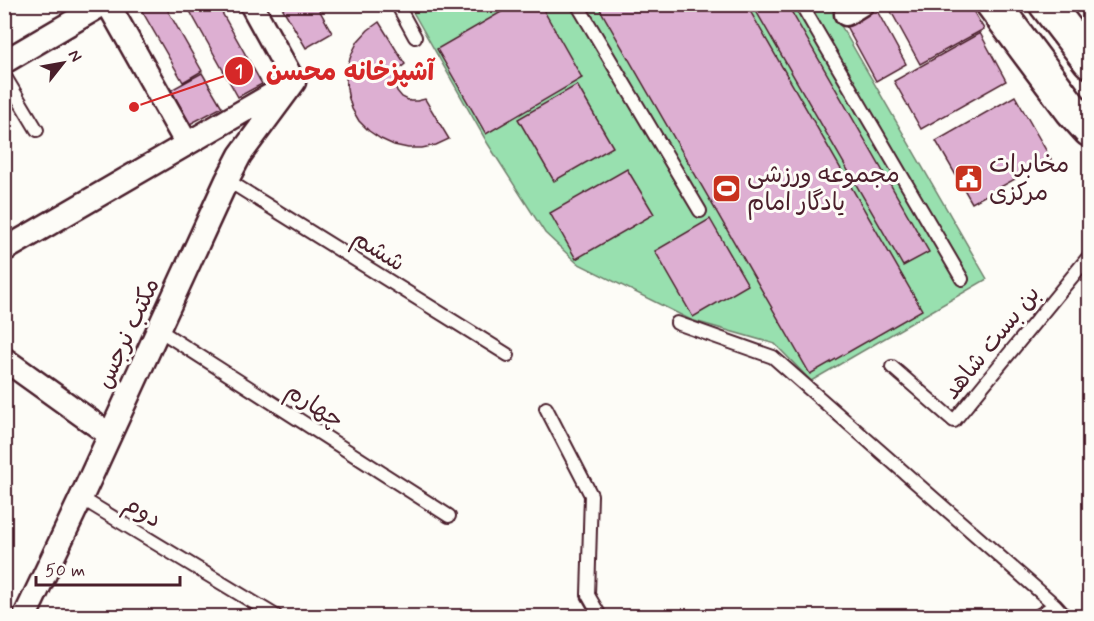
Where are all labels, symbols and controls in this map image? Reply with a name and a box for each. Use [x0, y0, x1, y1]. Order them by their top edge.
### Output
north arrow [33, 33, 93, 93]
text: N [63, 46, 86, 66]
callout: آشپزخانه محسن [224, 49, 446, 93]
text: آشپزخانه محسن [266, 56, 437, 90]
text: 1 [235, 60, 243, 84]
place label: مخابرات مرکزی [989, 150, 1069, 209]
place label: مجموعه ورزشی یادگار امام [747, 160, 900, 220]
public building icon: مخابرات مرکزی [952, 162, 984, 194]
sports icon: مجموعه ورزشی یادگار امام [710, 172, 742, 204]
street label: ششم [345, 223, 410, 280]
street label: مکتب نرجس [89, 273, 167, 394]
street label: بن بست شاهد [937, 280, 1048, 406]
street label: چهارم [279, 376, 349, 437]
street label: دوم [116, 489, 167, 537]
scale bar [36, 549, 180, 587]
text: 50 m [45, 559, 85, 583]

